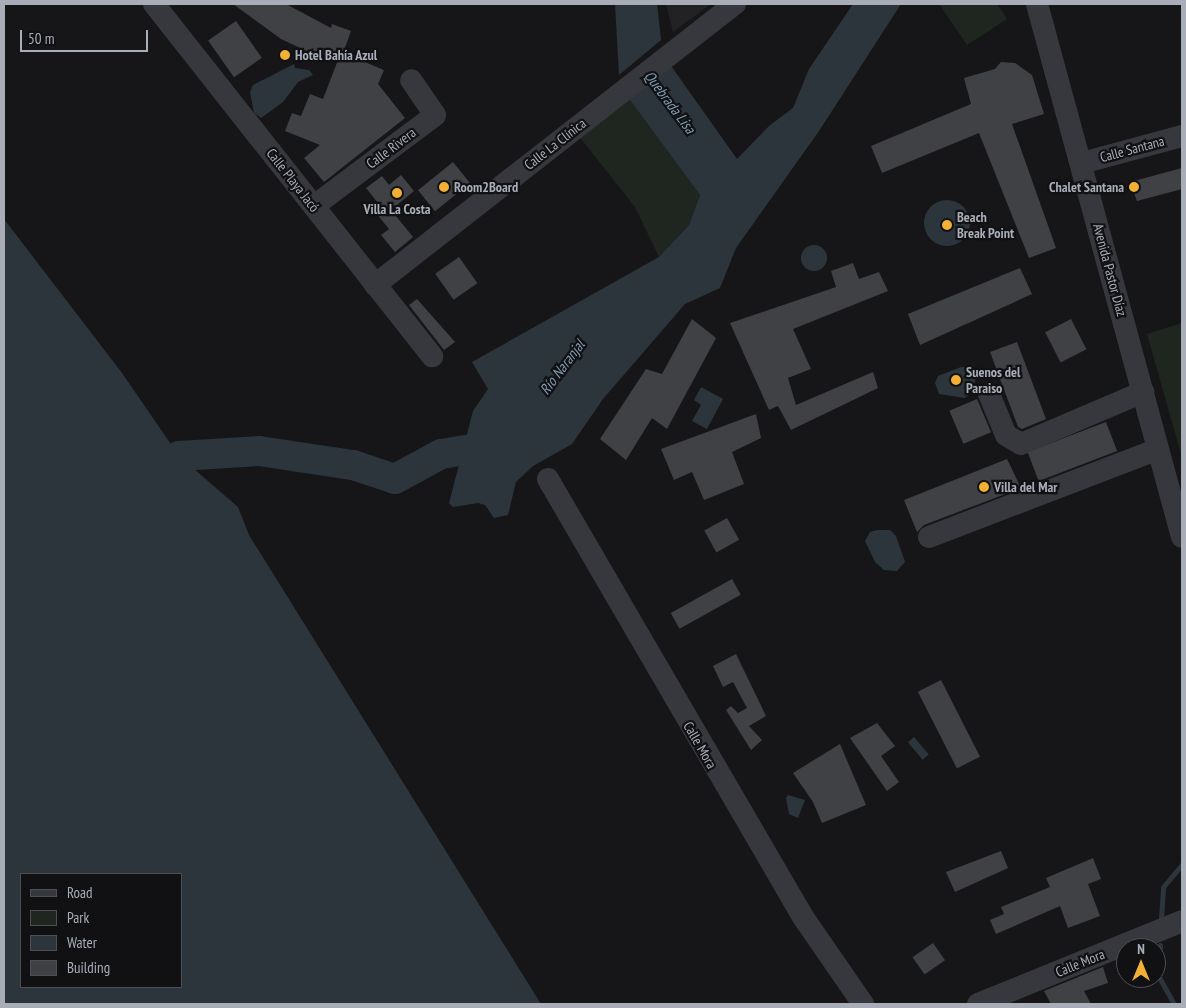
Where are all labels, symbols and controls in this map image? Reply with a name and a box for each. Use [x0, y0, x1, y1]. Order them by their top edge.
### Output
scale bar [22, 20, 150, 52]
text: 50 m [28, 29, 54, 48]
place label: Hotel Bahía Azul [295, 47, 378, 63]
marker: Hotel Bahía Azul [279, 49, 291, 61]
water label: Quebrada Lisa [641, 67, 699, 137]
street label: Calle La Clínica [521, 115, 589, 173]
street label: Calle Rivera [363, 124, 419, 172]
street label: Calle Santana [1098, 132, 1166, 166]
street label: Calle Playa Jacó [263, 145, 323, 215]
place label: Room2Board [454, 179, 518, 195]
place label: Chalet Santana [1049, 179, 1124, 195]
marker: Room2Board [438, 181, 450, 193]
marker: Chalet Santana [1128, 181, 1140, 193]
marker: Villa La Costa [391, 187, 403, 199]
place label: Villa La Costa [363, 201, 431, 217]
place label: Beach Break Point [957, 209, 1014, 242]
marker: Beach Break Point [941, 219, 953, 231]
street label: Avenida Pastor Díaz [1090, 222, 1130, 318]
water label: Río Naranjal [536, 336, 588, 398]
place label: Suenos del Paraiso [966, 364, 1020, 397]
marker: Suenos del Paraiso [950, 374, 962, 386]
place label: Villa del Mar [994, 479, 1057, 495]
marker: Villa del Mar [978, 481, 990, 493]
street label: Calle Mora [680, 718, 720, 772]
legend [20, 873, 182, 988]
text: Road [67, 883, 93, 902]
text: Park [67, 908, 89, 927]
text: Water [67, 933, 97, 952]
north arrow [1116, 938, 1166, 988]
text: N [1137, 940, 1145, 958]
street label: Calle Mora [1053, 946, 1107, 980]
text: Building [67, 958, 110, 977]

